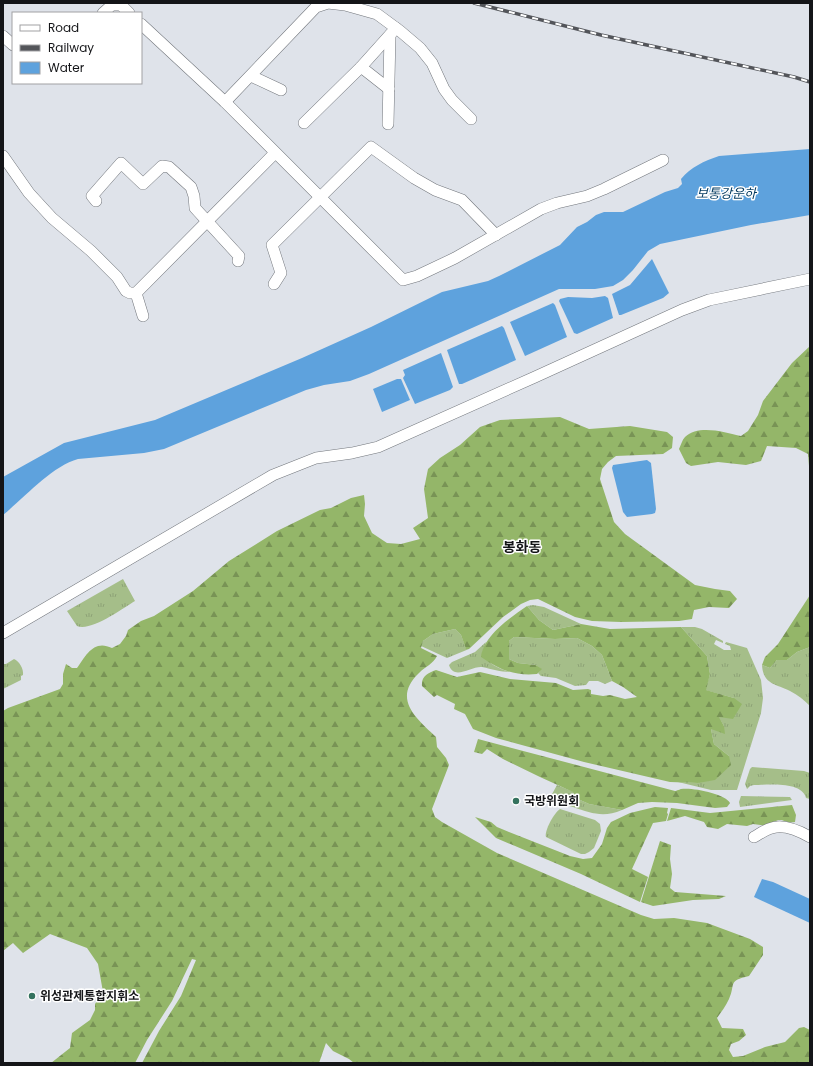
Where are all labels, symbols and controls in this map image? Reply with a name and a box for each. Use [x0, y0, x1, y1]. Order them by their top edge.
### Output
legend [12, 12, 142, 84]
text: Road [48, 19, 79, 36]
text: Railway [48, 39, 94, 56]
text: Water [48, 59, 85, 76]
water label: 보통강운하 [696, 184, 758, 203]
district label: 봉화동 [503, 537, 541, 557]
place label: 국방위원회 [524, 792, 579, 809]
marker: 국방위원회 [511, 796, 521, 806]
place label: 위성관제통합지휘소 [40, 987, 139, 1004]
marker: 위성관제통합지휘소 [27, 991, 37, 1001]

